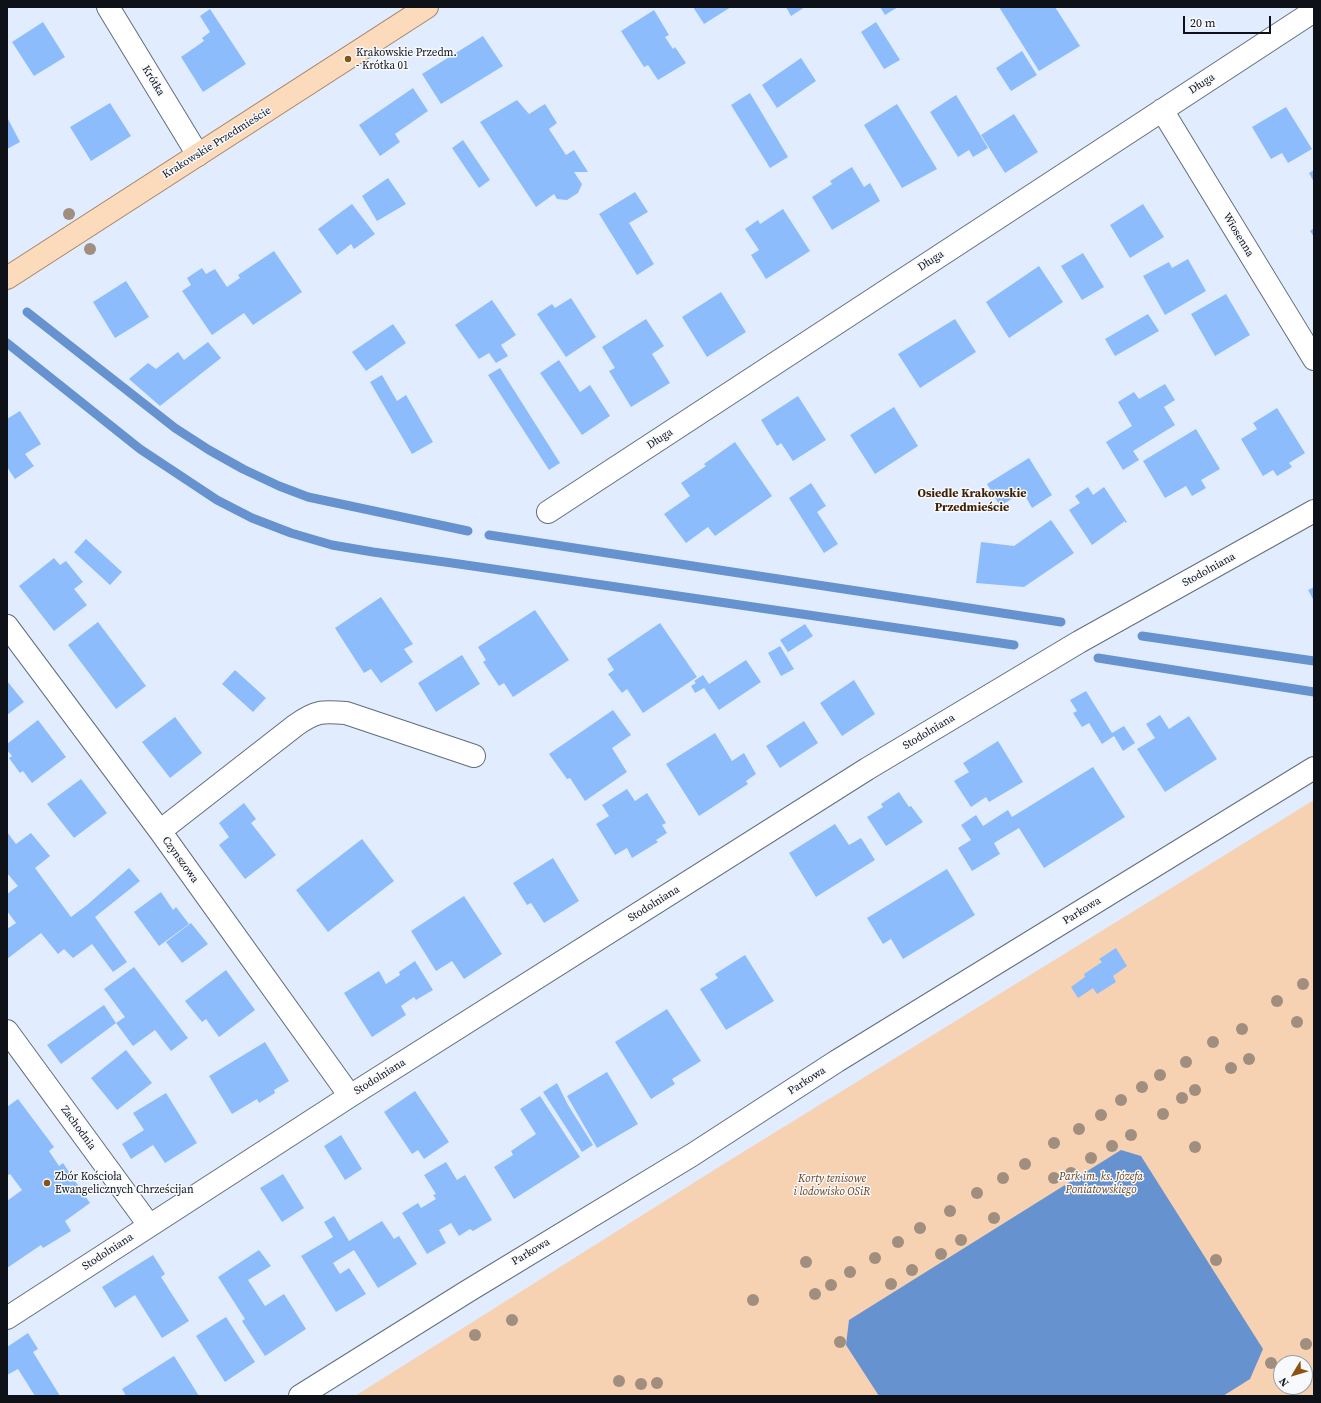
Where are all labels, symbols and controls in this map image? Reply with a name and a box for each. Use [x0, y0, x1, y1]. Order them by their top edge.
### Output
scale bar [1185, 8, 1273, 34]
text: 20 m [1190, 15, 1216, 31]
place label: Krakowskie Przedm. - Krótka 01 [356, 46, 457, 72]
marker: Krakowskie Przedm. - Krótka 01 [343, 54, 353, 64]
street label: Krótka [139, 63, 167, 99]
street label: Długa [1187, 71, 1217, 97]
street label: Krakowskie Przedmieście [160, 104, 274, 182]
street label: Wiosenna [1220, 211, 1256, 259]
street label: Długa [916, 248, 946, 274]
street label: Długa [645, 426, 675, 452]
district label: Osiedle Krakowskie Przedmieście [917, 487, 1027, 515]
street label: Stodolniana [1180, 550, 1238, 590]
street label: Stodolniana [901, 711, 957, 753]
street label: Czynszowa [159, 834, 201, 886]
street label: Stodolniana [626, 883, 682, 925]
street label: Parkowa [1061, 894, 1103, 928]
street label: Stodolniana [352, 1056, 408, 1098]
street label: Parkowa [786, 1064, 828, 1098]
street label: Zachodnia [58, 1103, 98, 1153]
place label: Zbór Kościoła Ewangelicznych Chrześcijan [55, 1170, 194, 1196]
park label: Park im. ks. Józefa Poniatowskiego [1059, 1170, 1143, 1196]
park label: Korty tenisowe i lodowisko OSiR [794, 1172, 870, 1198]
marker: Zbór Kościoła Ewangelicznych Chrześcijan [42, 1178, 52, 1188]
street label: Stodolniana [80, 1231, 136, 1273]
street label: Parkowa [510, 1235, 552, 1269]
north arrow [1273, 1355, 1313, 1395]
text: N [1276, 1374, 1292, 1390]

